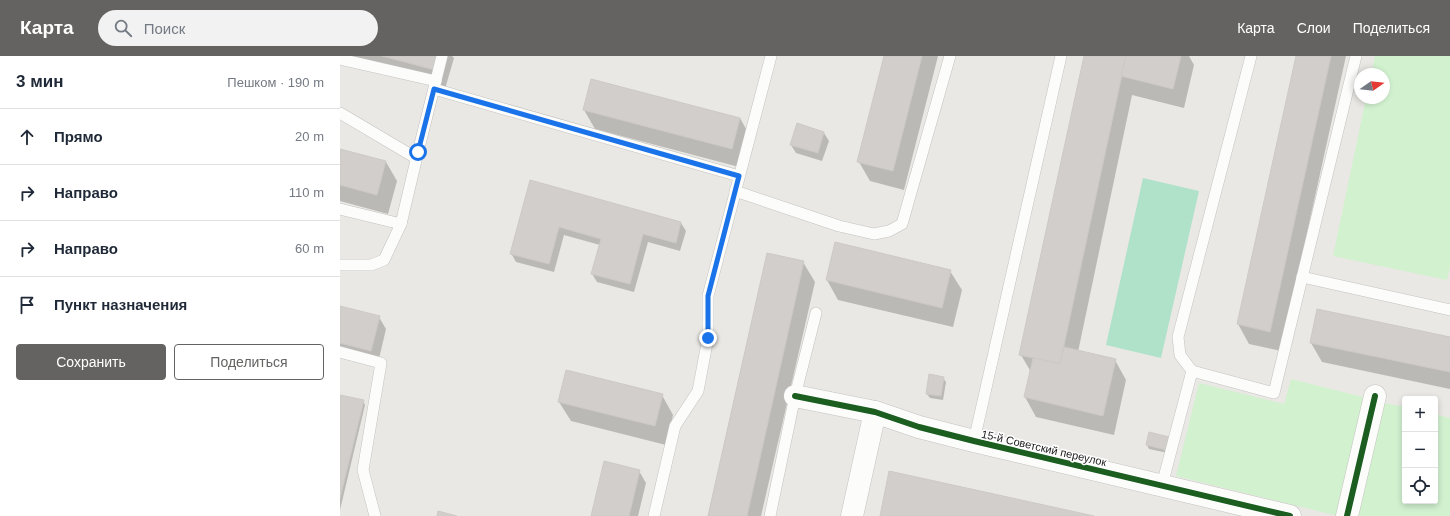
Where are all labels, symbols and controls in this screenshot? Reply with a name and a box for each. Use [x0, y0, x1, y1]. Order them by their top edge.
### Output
search box [98, 10, 378, 46]
text: Карта [20, 17, 74, 38]
icon: search [112, 17, 134, 39]
text: Поиск [144, 20, 185, 37]
text: Карта [1237, 20, 1275, 36]
text: Слои [1297, 20, 1331, 36]
text: Поделиться [1353, 20, 1430, 36]
north arrow [1354, 68, 1390, 104]
text: 3 мин [16, 72, 63, 91]
text: Пешком · 190 m [227, 75, 324, 90]
icon: ahead [16, 126, 38, 148]
text: Прямо [54, 128, 103, 145]
text: 20 m [295, 129, 324, 144]
route start [409, 143, 427, 161]
icon: right [16, 182, 38, 204]
text: Направо [54, 184, 118, 201]
text: 110 m [289, 185, 324, 200]
icon: right [16, 238, 38, 260]
text: Направо [54, 240, 118, 257]
text: 60 m [295, 241, 324, 256]
icon: arrive [16, 294, 38, 316]
text: Пункт назначения [54, 296, 187, 313]
route end [699, 329, 717, 347]
button: Сохранить [16, 344, 166, 380]
button: Поделиться [174, 344, 324, 380]
map controls [1402, 396, 1438, 504]
button: + [1402, 396, 1438, 432]
street label: 15-й Советский переулок [980, 428, 1108, 468]
button: − [1402, 432, 1438, 468]
button: locate [1402, 468, 1438, 504]

